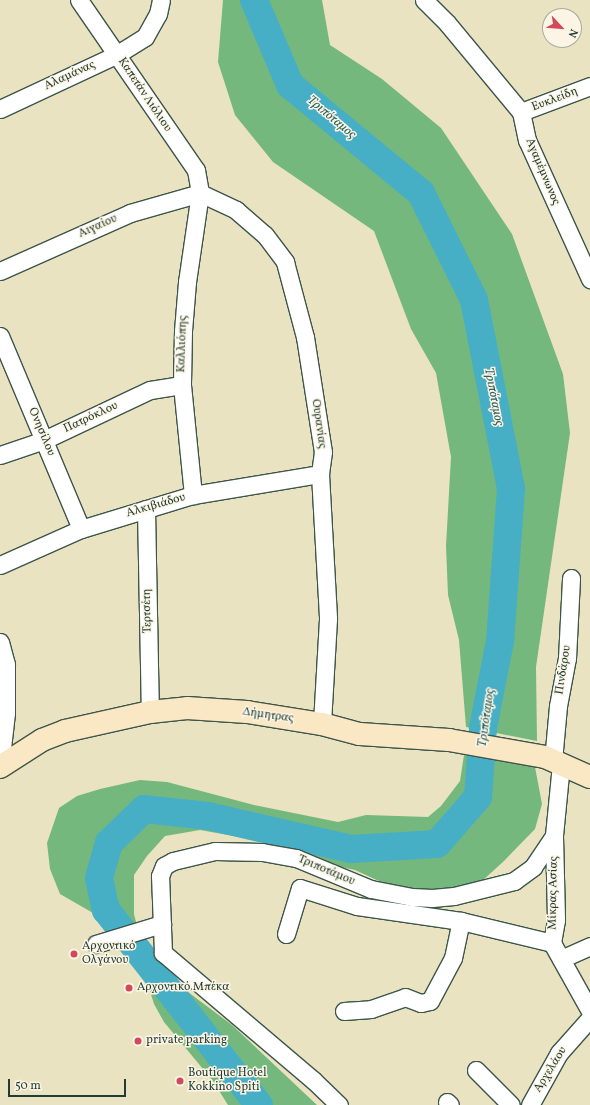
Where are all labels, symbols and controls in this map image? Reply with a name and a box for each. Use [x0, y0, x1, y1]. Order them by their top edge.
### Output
north arrow [542, 8, 582, 48]
text: N [564, 26, 581, 40]
street label: Καπετάν Λιόλιου [114, 55, 174, 135]
street label: Αλαμάνας [42, 58, 98, 94]
street label: Ευκλείδη [530, 85, 580, 115]
water label: Τριπόταμος [304, 93, 358, 143]
street label: Αγαμέμνωνος [521, 136, 563, 208]
street label: Αιγαίου [76, 212, 120, 242]
street label: Καλλιόπης [175, 315, 191, 373]
water label: Τριπόταμος [480, 367, 506, 427]
street label: Ουρανίας [307, 398, 329, 450]
street label: Πατρόκλου [62, 399, 120, 437]
street label: Ονησίλου [24, 406, 58, 458]
street label: Αλκιβιάδου [125, 491, 187, 521]
street label: Τερτσέτη [140, 589, 156, 633]
street label: Πινδάρου [553, 644, 575, 696]
water label: Τριπόταμος [475, 688, 499, 748]
street label: Δήμητρας [242, 705, 294, 727]
street label: Τριποτάμου [295, 853, 357, 889]
street label: Μίκρας Ασίας [546, 856, 562, 930]
place label: Αρχοντικό Ολγάνου [82, 940, 135, 968]
marker: Αρχοντικό Ολγάνου [69, 949, 79, 959]
place label: Αρχοντικό Μπέκα [137, 981, 229, 995]
marker: Αρχοντικό Μπέκα [124, 983, 134, 993]
place label: private parking [146, 1034, 227, 1048]
marker: private parking [133, 1036, 143, 1046]
street label: Αρχελάου [531, 1045, 571, 1095]
place label: Boutique Hotel Kokkino Spiti [188, 1067, 267, 1095]
scale bar [10, 1071, 128, 1097]
marker: Boutique Hotel Kokkino Spiti [175, 1076, 185, 1086]
text: 50 m [15, 1078, 41, 1094]

